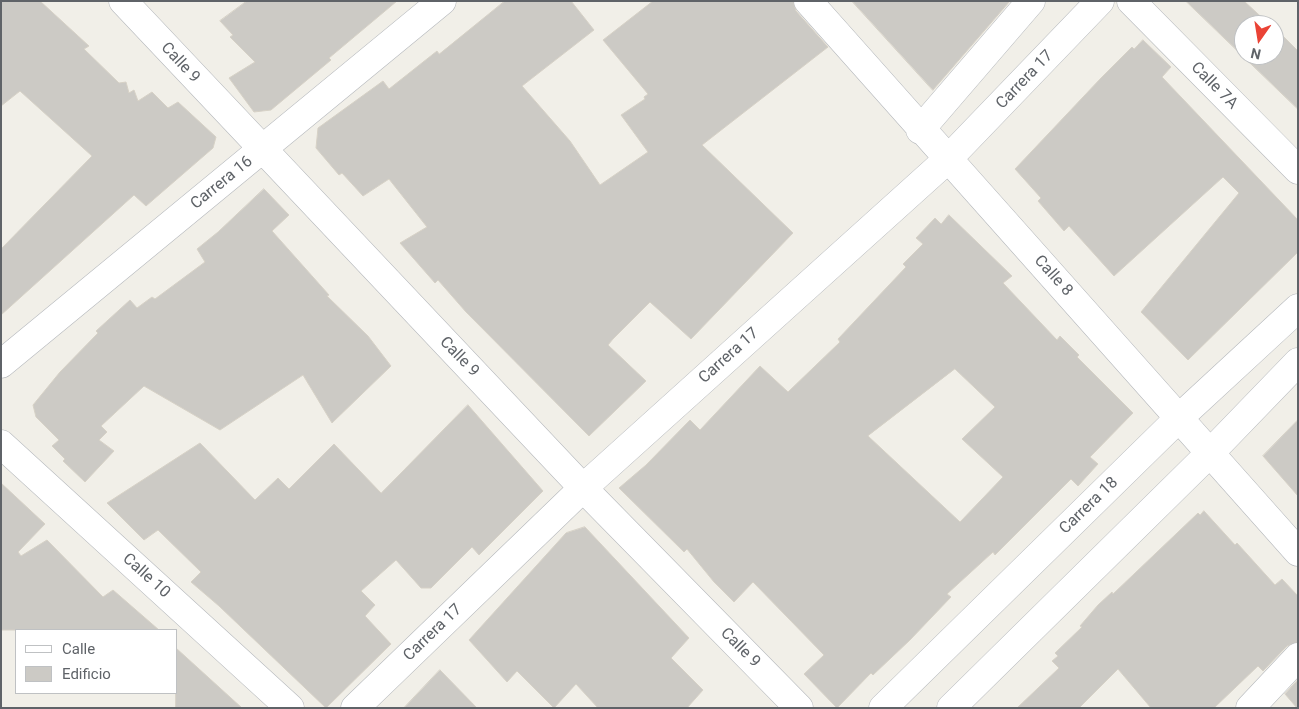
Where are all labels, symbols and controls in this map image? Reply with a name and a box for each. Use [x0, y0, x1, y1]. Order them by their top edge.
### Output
north arrow [1234, 15, 1284, 65]
street label: Calle 9 [156, 39, 204, 87]
text: N [1249, 45, 1262, 63]
street label: Carrera 17 [992, 47, 1058, 113]
street label: Calle 7A [1186, 58, 1242, 114]
street label: Carrera 16 [187, 152, 257, 214]
street label: Calle 8 [1030, 252, 1076, 300]
street label: Carrera 17 [695, 324, 763, 388]
street label: Calle 9 [435, 333, 483, 381]
street label: Carrera 18 [1056, 473, 1122, 539]
street label: Calle 10 [118, 550, 174, 602]
street label: Carrera 17 [400, 600, 466, 666]
street label: Calle 9 [716, 624, 764, 672]
legend [15, 629, 178, 694]
text: Calle [62, 640, 95, 658]
text: Edificio [62, 665, 111, 683]

